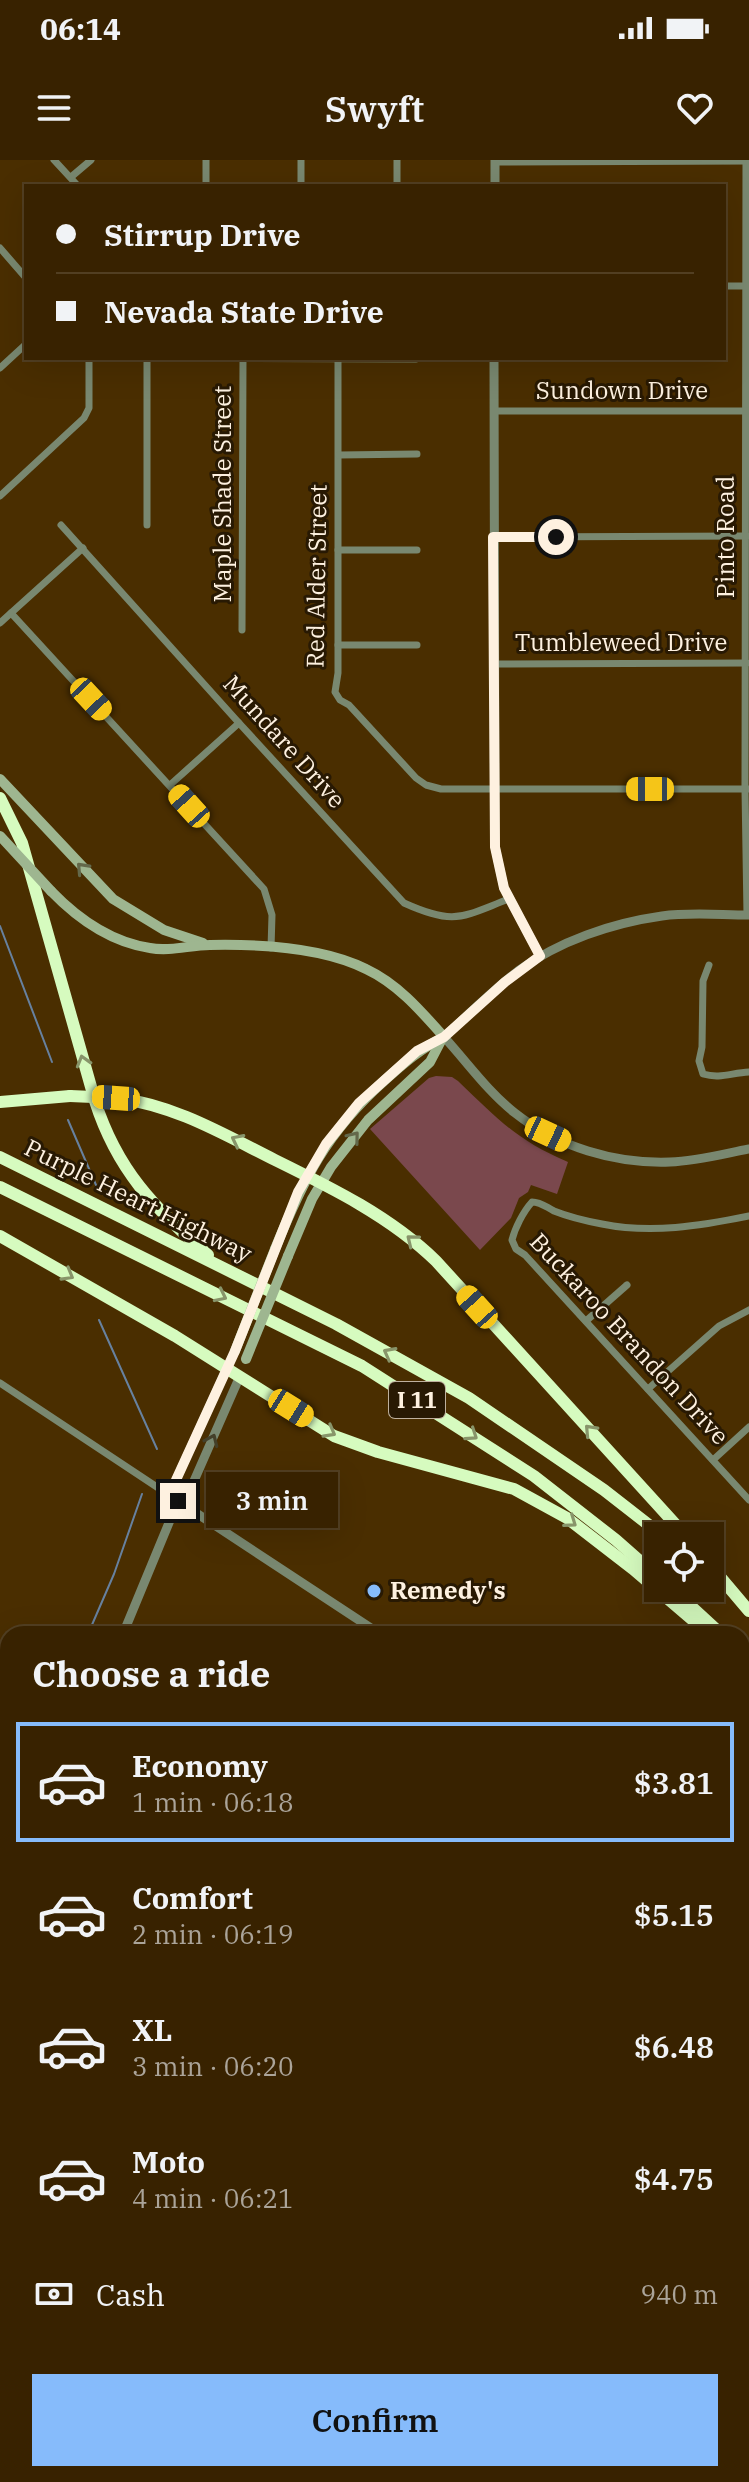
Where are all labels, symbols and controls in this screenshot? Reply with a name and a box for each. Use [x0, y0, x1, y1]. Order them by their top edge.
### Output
text: 06:14 [40, 9, 121, 48]
text: Swyft [325, 85, 424, 132]
icon: menu [32, 86, 76, 130]
icon: heart [673, 86, 717, 130]
text: Stirrup Drive [104, 215, 301, 254]
text: Nevada State Drive [104, 292, 384, 331]
street label: Sundown Drive [536, 374, 708, 406]
street label: Maple Shade Street [206, 385, 238, 603]
street label: Pinto Road [709, 476, 741, 598]
street label: Red Alder Street [298, 484, 334, 668]
route start [538, 519, 574, 555]
street label: Tumbleweed Drive [515, 626, 727, 658]
street label: Mundare Drive [216, 668, 353, 815]
car [66, 673, 116, 725]
car [626, 777, 674, 801]
car [164, 780, 214, 832]
one-way arrow [76, 863, 91, 877]
one-way arrow [76, 1055, 93, 1069]
car [91, 1084, 141, 1112]
car [521, 1113, 575, 1155]
street label: Purple Heart Highway [19, 1131, 258, 1269]
one-way arrow [344, 1131, 359, 1146]
one-way arrow [231, 1135, 245, 1150]
street label: Buckaroo Brandon Drive [523, 1226, 736, 1451]
one-way arrow [407, 1235, 421, 1250]
one-way arrow [59, 1265, 74, 1281]
car [452, 1281, 502, 1333]
one-way arrow [212, 1286, 227, 1302]
one-way arrow [383, 1347, 397, 1362]
road number: I 11 [389, 1382, 445, 1418]
car [264, 1385, 318, 1431]
one-way arrow [321, 1422, 336, 1437]
one-way arrow [585, 1424, 599, 1439]
one-way arrow [464, 1426, 478, 1441]
one-way arrow [202, 1434, 218, 1449]
callout: 3 min [206, 1473, 338, 1529]
route end [160, 1483, 196, 1519]
text: 3 min [236, 1483, 308, 1517]
one-way arrow [563, 1512, 577, 1527]
map controls [644, 1522, 724, 1602]
button: locate [644, 1522, 724, 1602]
place label: Remedy's [390, 1574, 506, 1606]
marker: Remedy's [365, 1582, 383, 1600]
text: Choose a ride [32, 1650, 271, 1697]
icon: car [36, 1746, 108, 1818]
text: Economy [132, 1746, 268, 1785]
text: $3.81 [634, 1763, 714, 1802]
text: 1 min · 06:18 [132, 1785, 294, 1819]
icon: car [36, 1878, 108, 1950]
text: Comfort [132, 1878, 253, 1917]
text: $5.15 [634, 1895, 714, 1934]
text: 2 min · 06:19 [132, 1917, 294, 1951]
icon: car [36, 2010, 108, 2082]
text: XL [132, 2010, 172, 2049]
text: $6.48 [634, 2027, 714, 2066]
text: 3 min · 06:20 [132, 2049, 294, 2083]
icon: car [36, 2142, 108, 2214]
text: Moto [132, 2142, 205, 2181]
text: $4.75 [634, 2159, 714, 2198]
text: 4 min · 06:21 [132, 2181, 294, 2215]
icon: cash [32, 2272, 76, 2316]
text: Cash [96, 2275, 165, 2314]
text: 940 m [640, 2277, 718, 2311]
button: Confirm [32, 2374, 718, 2466]

